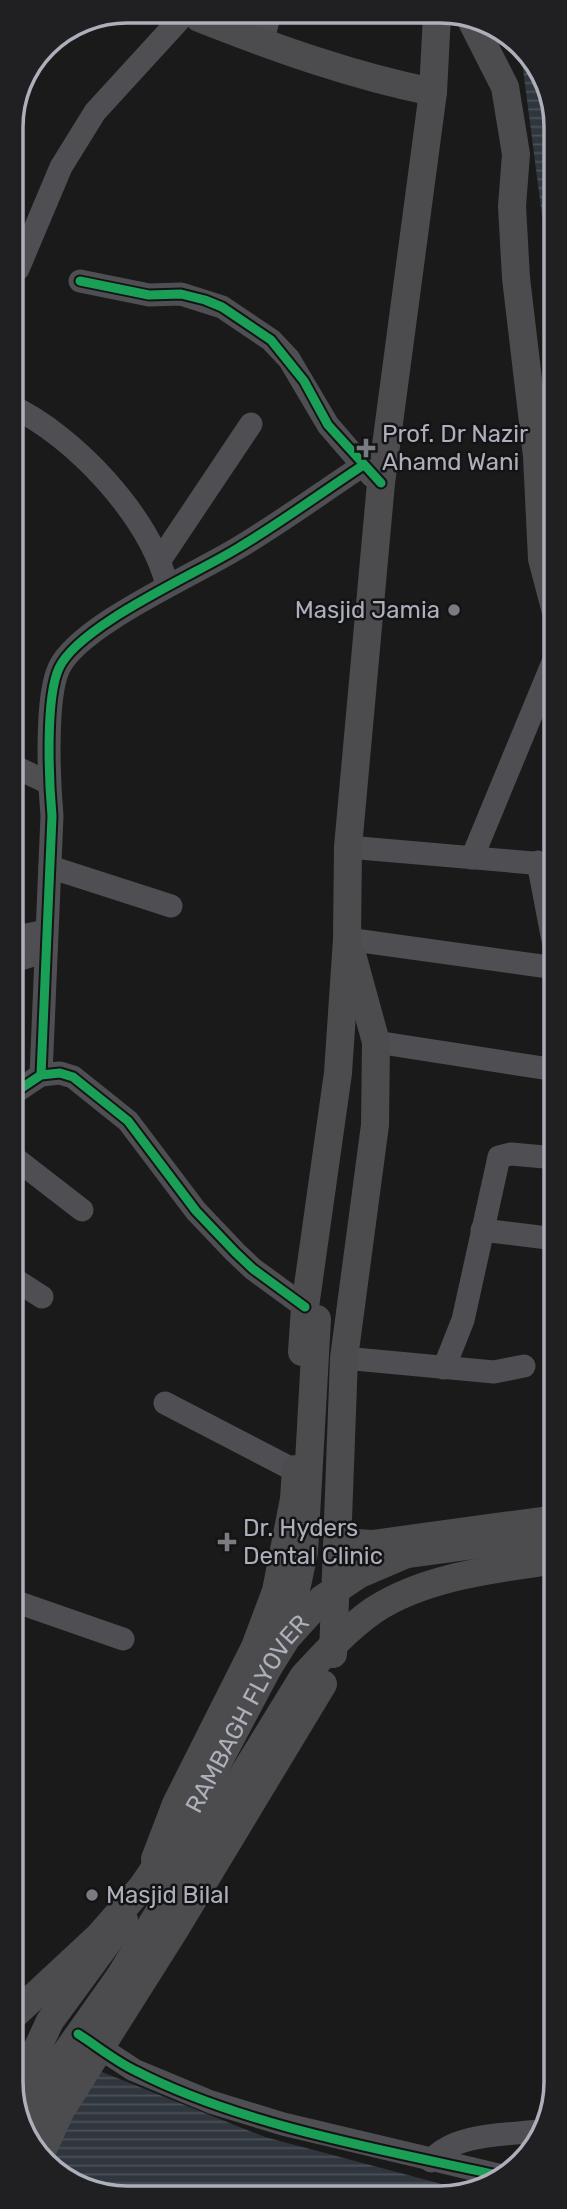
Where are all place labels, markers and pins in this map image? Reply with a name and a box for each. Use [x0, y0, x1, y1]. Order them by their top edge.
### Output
place label: Prof. Dr Nazir Ahamd Wani [382, 420, 528, 476]
marker: Prof. Dr Nazir Ahamd Wani [356, 438, 376, 458]
place label: Masjid Jamia [295, 596, 440, 624]
marker: Masjid Jamia [446, 602, 462, 618]
place label: Dr. Hyders Dental Clinic [243, 1514, 383, 1570]
marker: Dr. Hyders Dental Clinic [217, 1532, 237, 1552]
place label: Masjid Bilal [106, 1881, 229, 1909]
marker: Masjid Bilal [84, 1887, 100, 1903]

